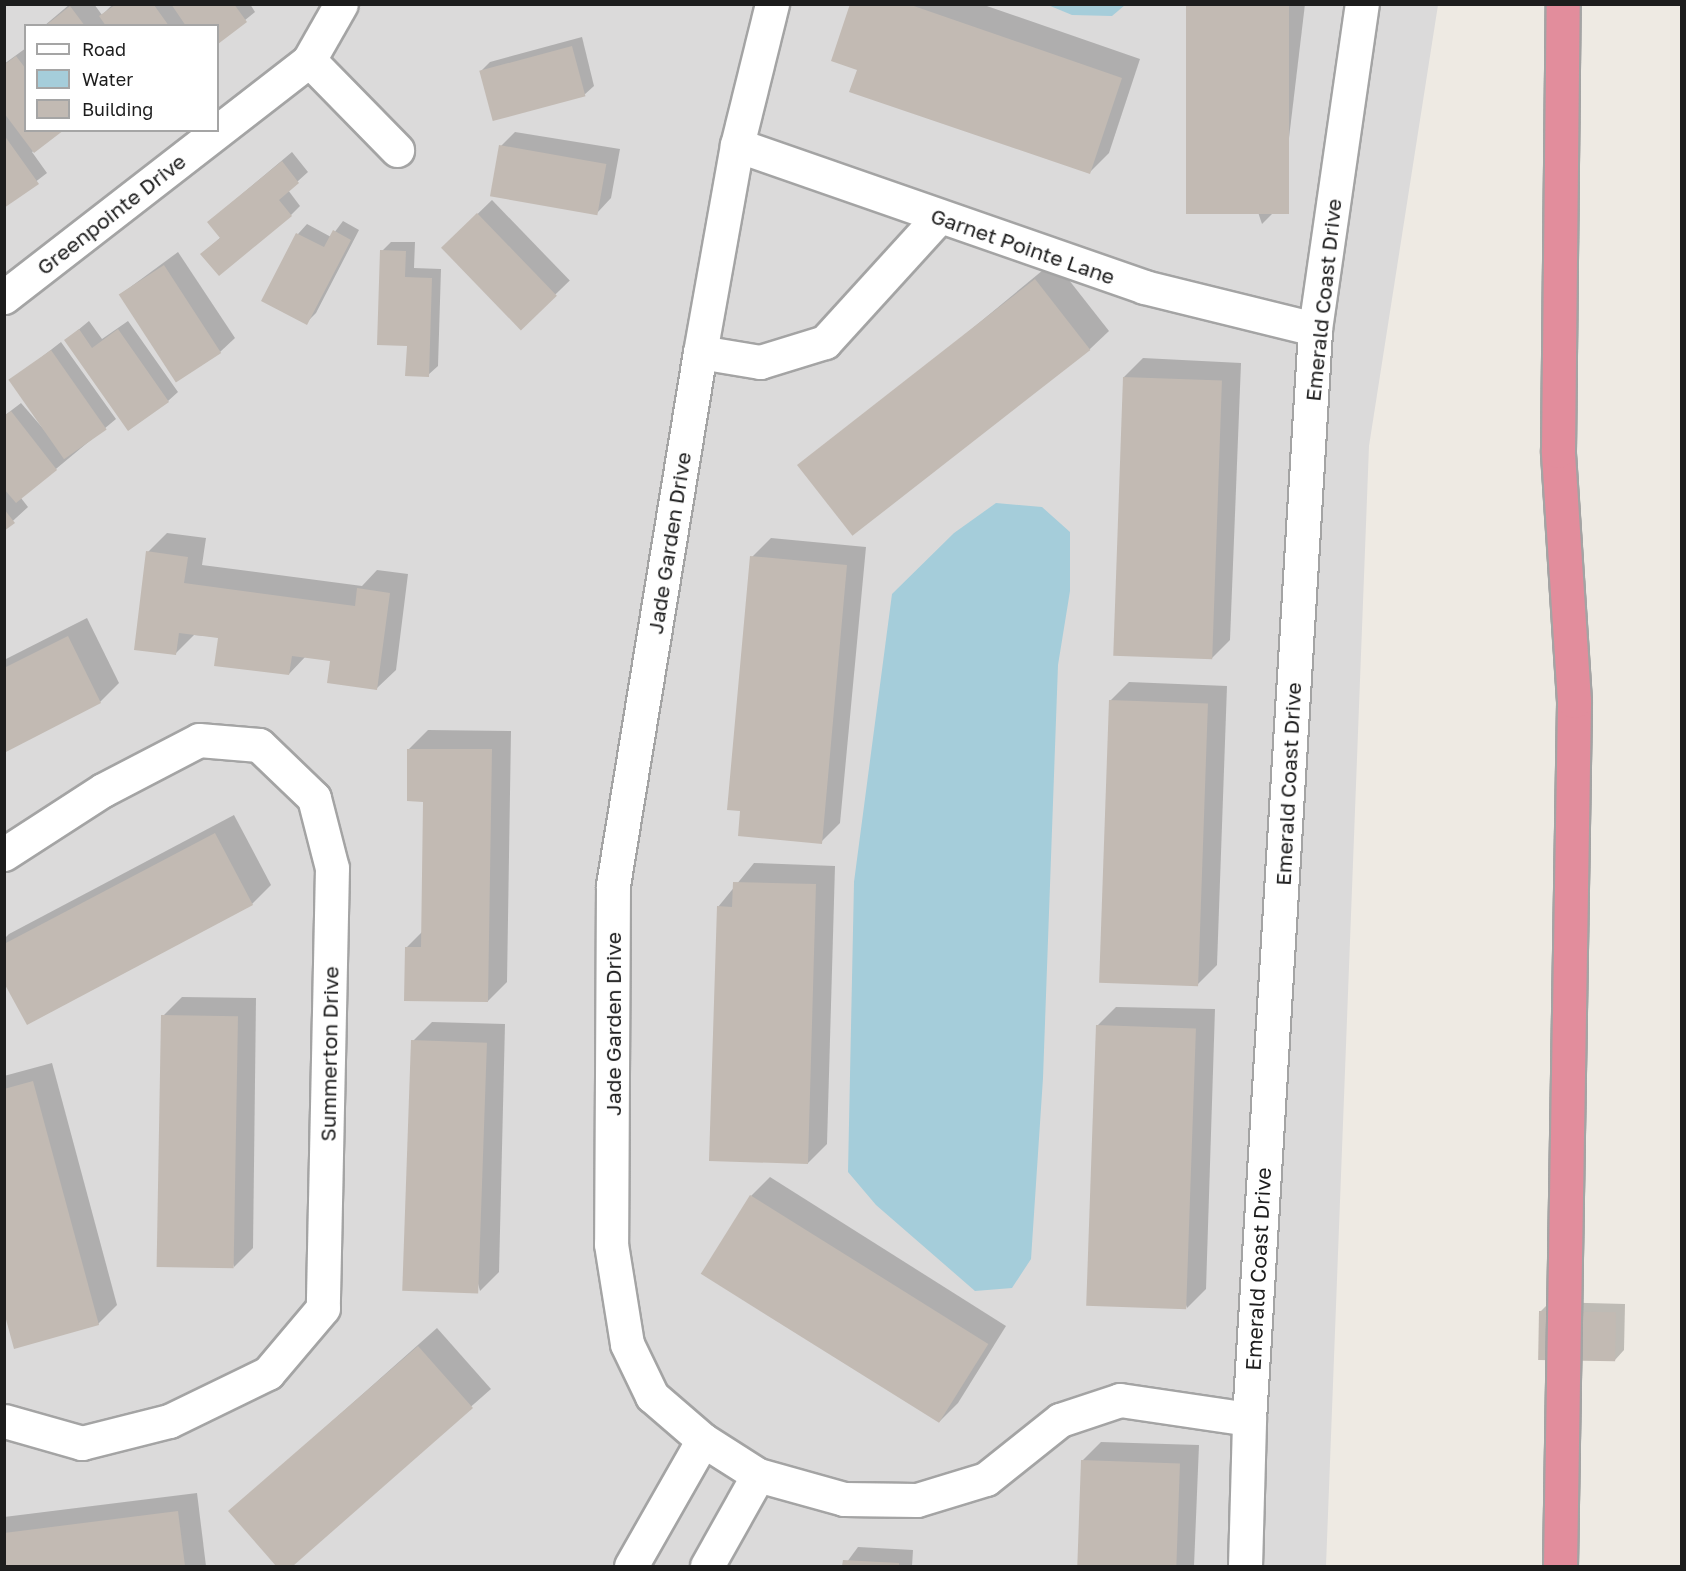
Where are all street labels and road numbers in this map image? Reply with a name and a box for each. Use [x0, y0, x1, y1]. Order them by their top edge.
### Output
street label: Greenpointe Drive [32, 148, 190, 280]
street label: Emerald Coast Drive [1300, 197, 1346, 403]
street label: Garnet Pointe Lane [928, 203, 1118, 289]
street label: Jade Garden Drive [642, 450, 696, 636]
street label: Emerald Coast Drive [1270, 682, 1306, 886]
street label: Jade Garden Drive [600, 932, 626, 1116]
street label: Summerton Drive [315, 966, 343, 1142]
street label: Emerald Coast Drive [1240, 1167, 1276, 1371]

